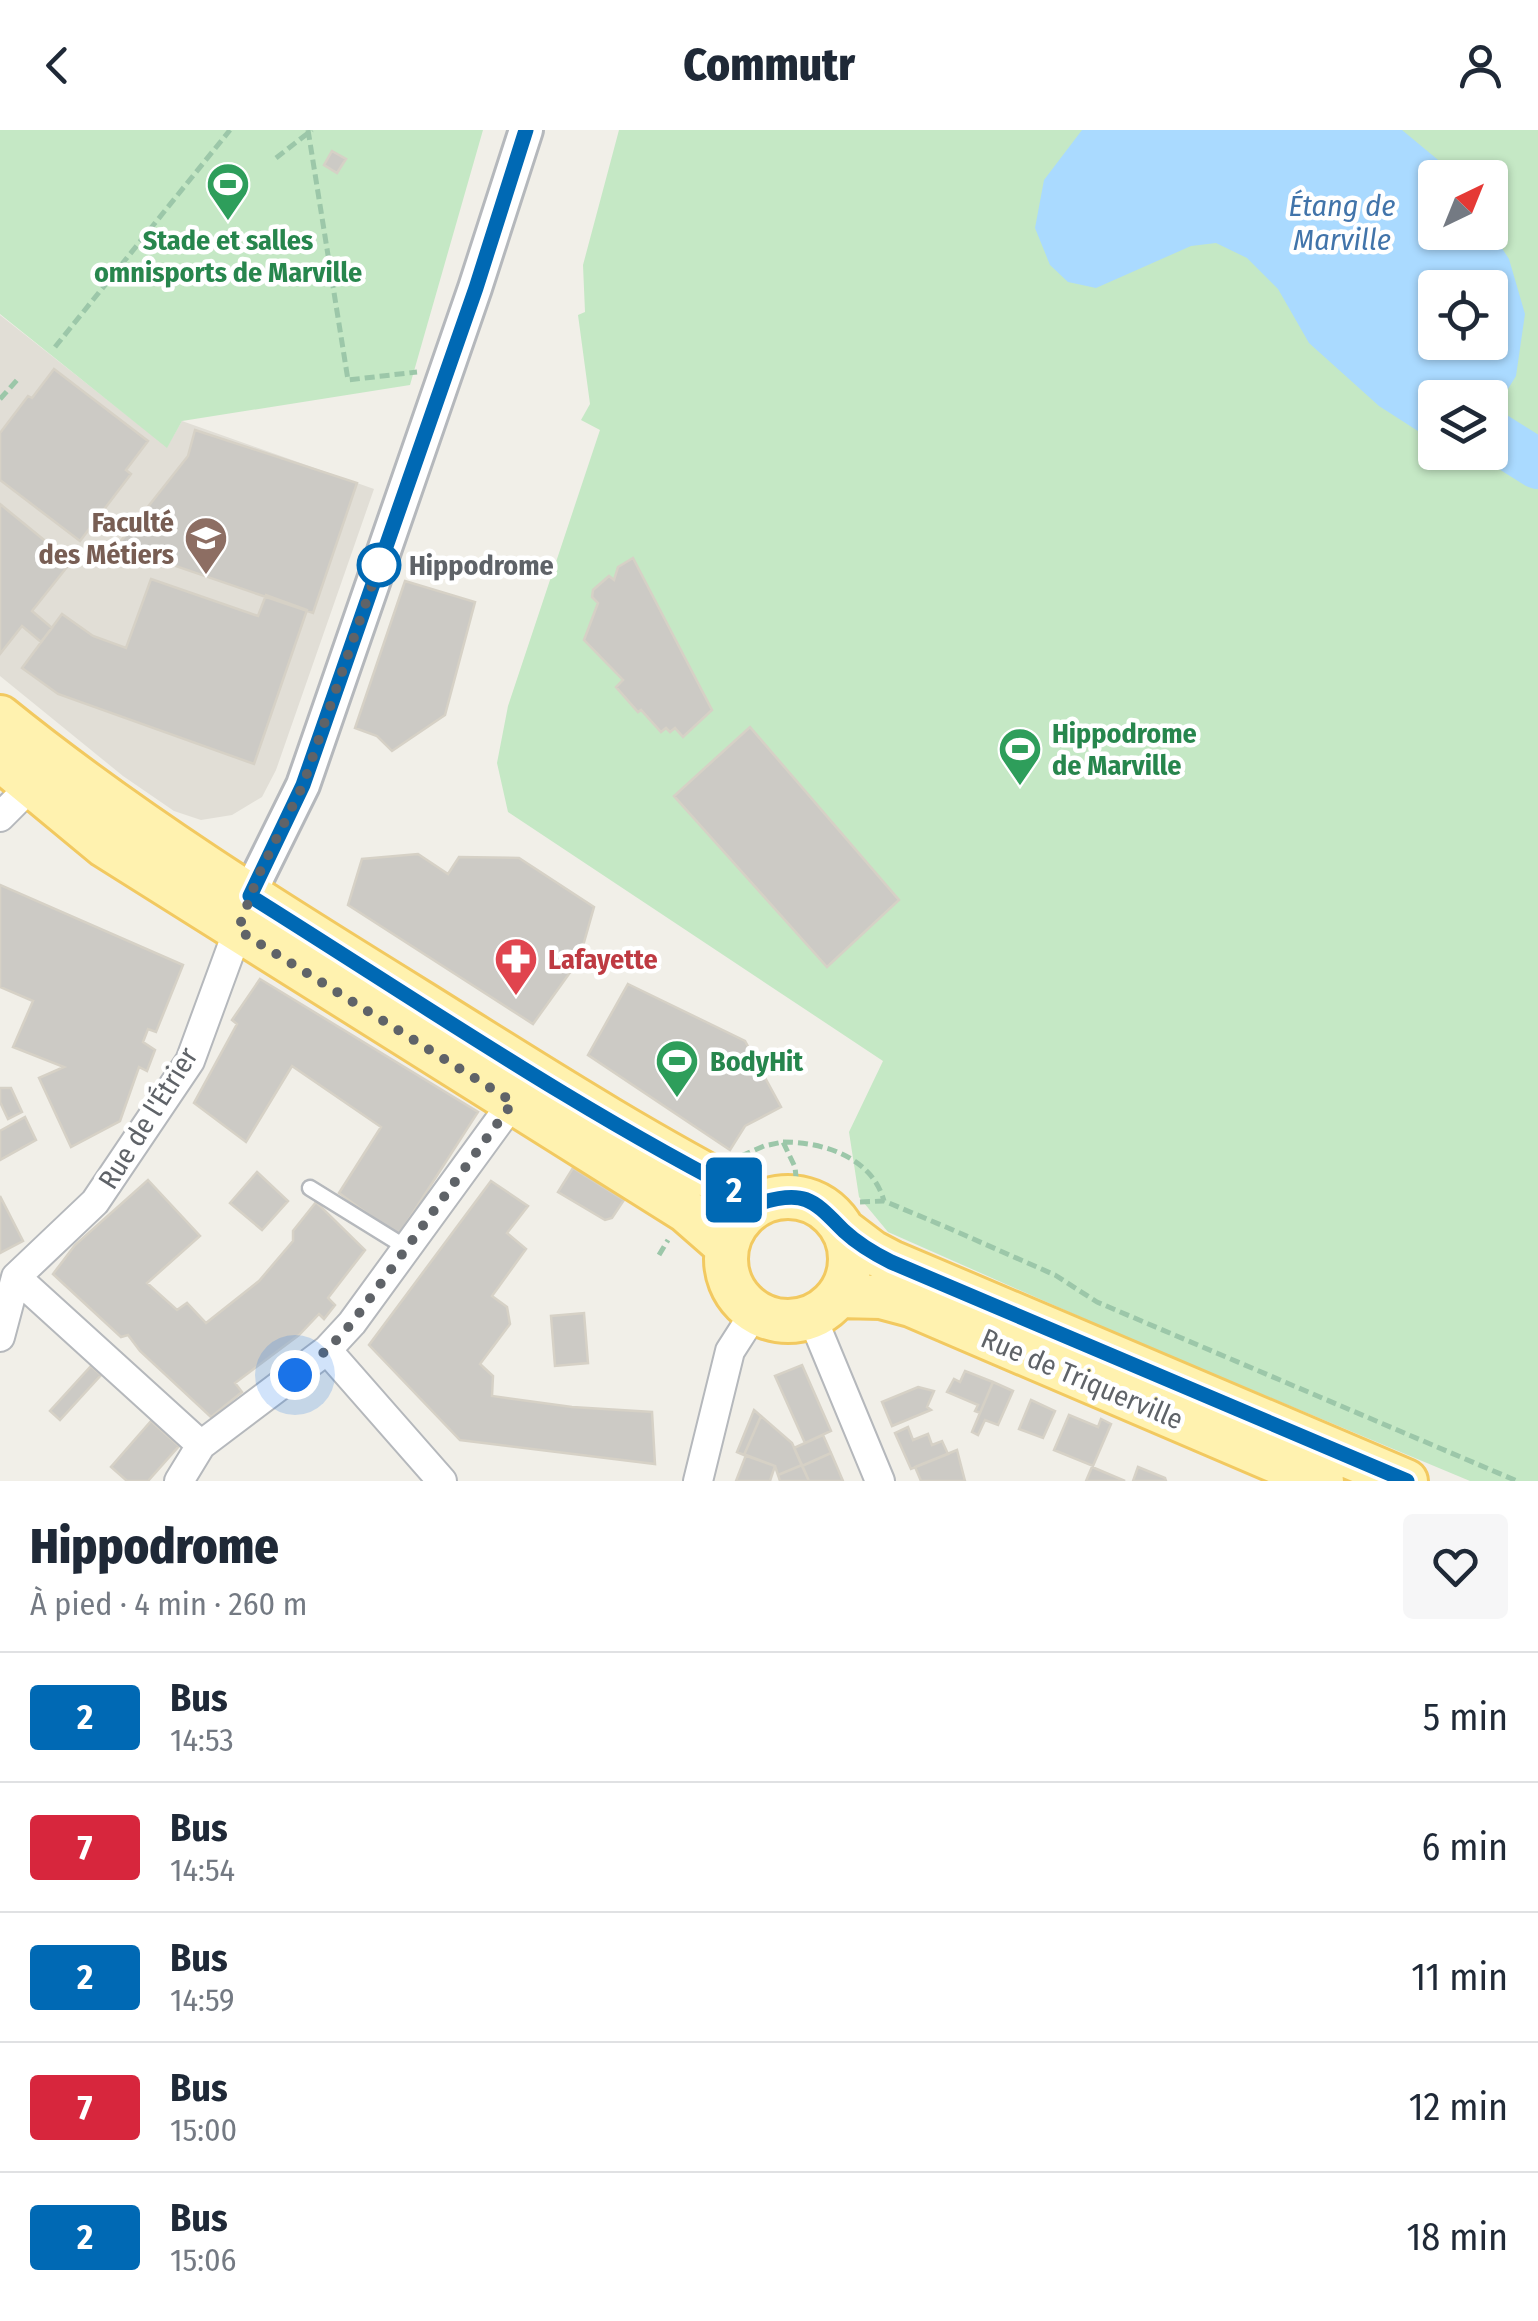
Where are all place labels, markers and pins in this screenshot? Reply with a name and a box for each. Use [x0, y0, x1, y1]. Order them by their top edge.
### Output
sports icon: Stade et salles omnisports de Marville [205, 161, 251, 222]
place label: Stade et salles omnisports de Marville [94, 224, 362, 289]
place label: Faculté des Métiers [39, 506, 174, 571]
school or university icon: Faculté des Métiers [183, 515, 229, 576]
marker: Hippodrome [358, 544, 400, 586]
place label: Hippodrome [409, 549, 554, 582]
place label: Hippodrome de Marville [1052, 717, 1197, 782]
sports icon: Hippodrome de Marville [997, 726, 1043, 787]
pharmacy icon: Lafayette [493, 936, 539, 997]
place label: Lafayette [548, 943, 658, 976]
sports icon: BodyHit [654, 1038, 700, 1099]
place label: BodyHit [710, 1045, 804, 1078]

